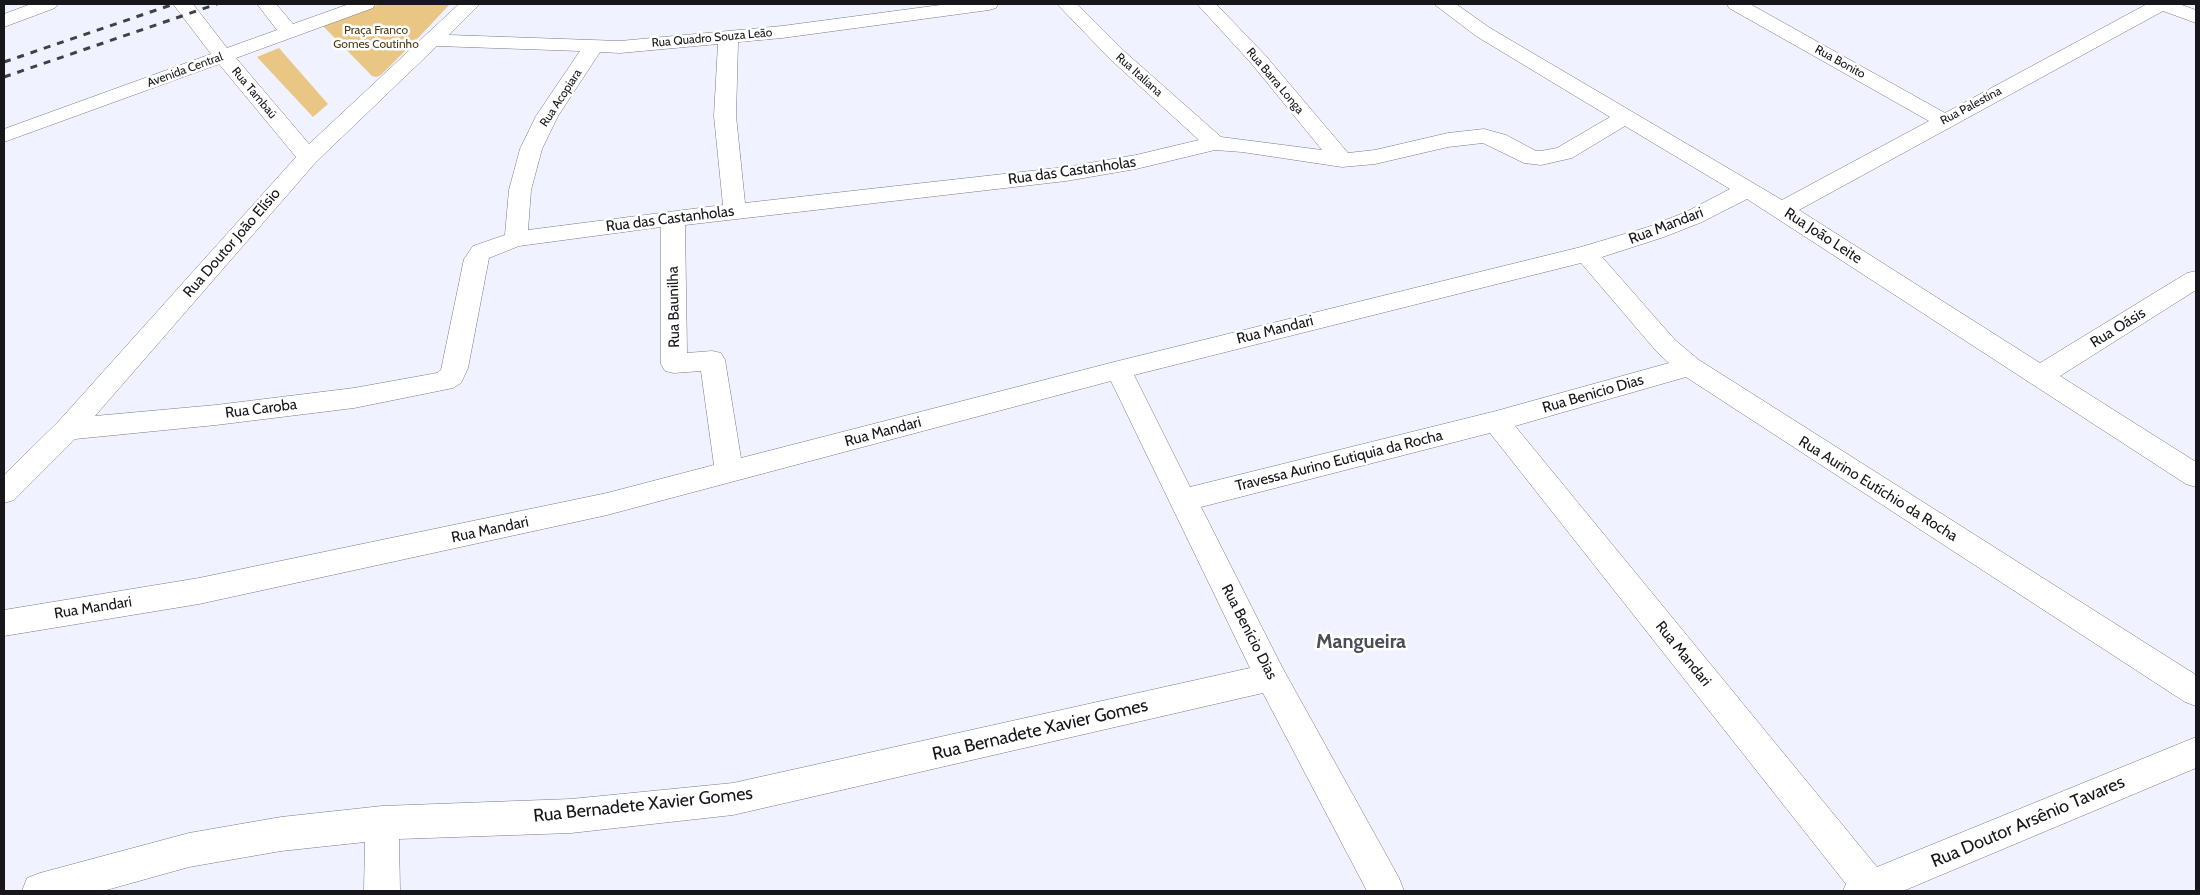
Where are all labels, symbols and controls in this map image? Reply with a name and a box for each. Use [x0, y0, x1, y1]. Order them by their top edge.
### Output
park label: Praça Franco Gomes Coutinho [333, 23, 419, 51]
street label: Rua Quadro Souza Leão [651, 26, 773, 50]
street label: Rua Bonito [1812, 42, 1868, 82]
street label: Rua Barra Longa [1243, 45, 1307, 117]
street label: Avenida Central [145, 50, 225, 90]
street label: Rua Italiana [1113, 50, 1165, 100]
street label: Rua Tambaú [228, 64, 280, 122]
street label: Rua Acopiara [537, 67, 585, 129]
street label: Rua Palestina [1938, 84, 2004, 128]
street label: Rua das Castanholas [1007, 153, 1137, 189]
street label: Rua Doutor João Elísio [180, 185, 284, 301]
street label: Rua das Castanholas [605, 202, 735, 236]
street label: Rua Mandari [1626, 204, 1706, 248]
street label: Rua João Leite [1781, 204, 1865, 268]
street label: Rua Baunilha [664, 266, 684, 348]
street label: Rua Oásis [2087, 304, 2149, 352]
street label: Rua Mandari [1235, 312, 1315, 348]
street label: Rua Benicio Dias [1540, 371, 1646, 417]
street label: Rua Caroba [224, 396, 298, 422]
street label: Rua Mandari [843, 413, 923, 451]
street label: Travessa Aurino Eutiquia da Rocha [1233, 426, 1445, 496]
street label: Rua Aurino Eutíchio da Rocha [1795, 433, 1961, 545]
street label: Rua Mandari [450, 513, 530, 547]
street label: Rua Benício Dias [1217, 581, 1281, 683]
street label: Rua Mandari [53, 593, 133, 623]
street label: Rua Mandari [1651, 618, 1715, 690]
district label: Mangueira [1316, 630, 1406, 654]
street label: Rua Bernadete Xavier Gomes [930, 695, 1150, 765]
street label: Rua Doutor Arsênio Tavares [1928, 771, 2128, 873]
street label: Rua Bernadete Xavier Gomes [532, 783, 754, 827]

